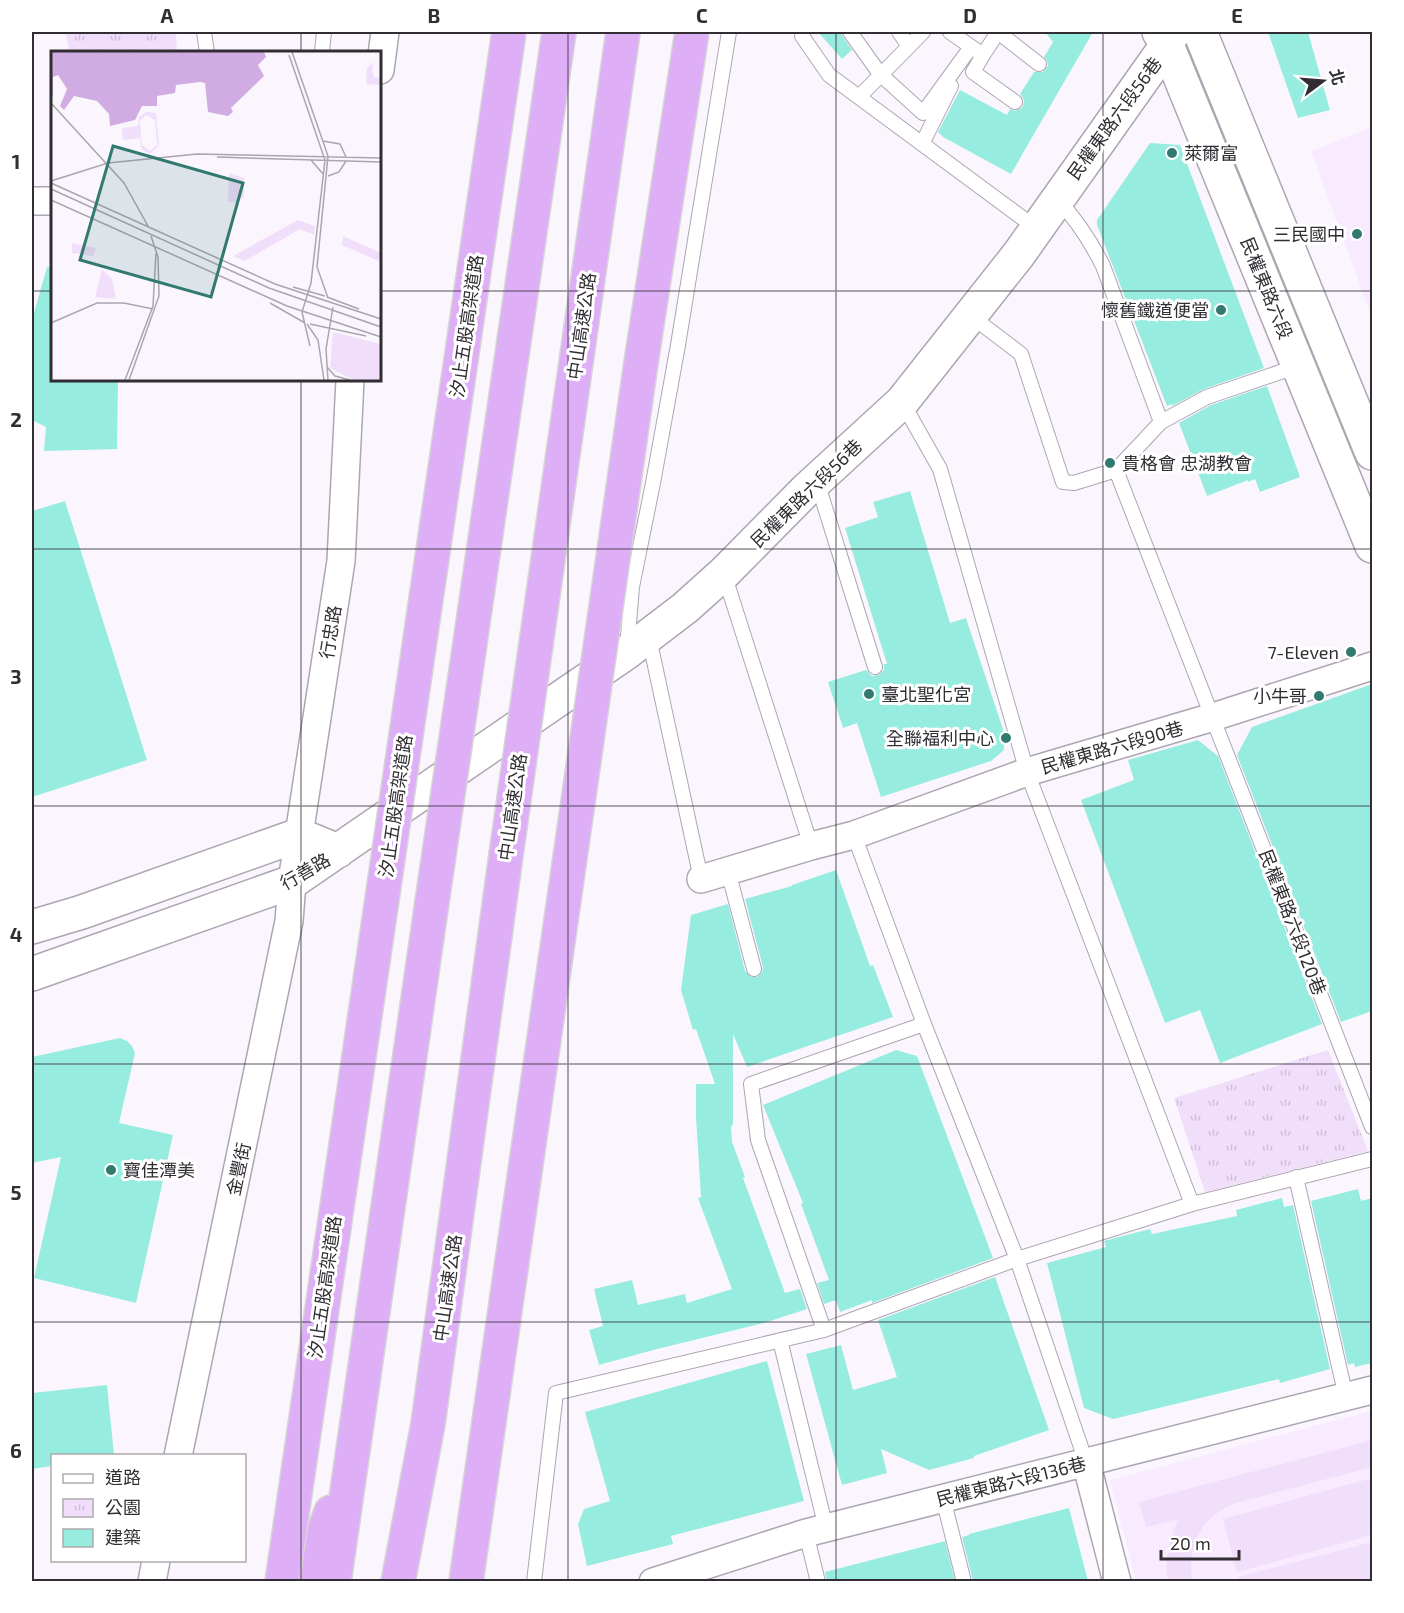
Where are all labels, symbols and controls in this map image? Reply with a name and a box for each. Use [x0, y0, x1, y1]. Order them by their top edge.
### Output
text: A [160, 3, 174, 27]
text: B [428, 3, 440, 27]
text: C [696, 3, 708, 27]
text: D [963, 3, 977, 27]
text: E [1231, 3, 1243, 27]
inset map [51, 51, 381, 381]
north arrow [1293, 51, 1353, 111]
street label: 民權東路六段56巷 [1062, 52, 1166, 184]
text: 北 [1327, 66, 1349, 87]
place label: 萊爾富 [1184, 142, 1238, 164]
marker: 萊爾富 [1165, 146, 1179, 160]
text: 1 [12, 149, 20, 173]
place label: 三民國中 [1273, 223, 1345, 245]
marker: 三民國中 [1350, 227, 1364, 241]
street label: 民權東路六段 [1237, 234, 1297, 342]
street label: 汐止五股高架道路 [445, 253, 487, 399]
street label: 中山高速公路 [563, 271, 599, 381]
place label: 懷舊鐵道便當 [1101, 299, 1209, 321]
marker: 懷舊鐵道便當 [1214, 303, 1228, 317]
text: 2 [10, 407, 22, 431]
street label: 民權東路六段56巷 [746, 434, 866, 552]
place label: 貴格會 忠湖教會 [1122, 452, 1252, 474]
marker: 貴格會 忠湖教會 [1103, 456, 1117, 470]
street label: 行忠路 [315, 604, 345, 660]
place label: 7-Eleven [1267, 641, 1339, 663]
marker: 7-Eleven [1344, 645, 1358, 659]
text: 3 [10, 664, 22, 688]
place label: 臺北聖化宮 [881, 683, 971, 705]
place label: 小牛哥 [1253, 685, 1307, 707]
marker: 臺北聖化宮 [862, 687, 876, 701]
marker: 小牛哥 [1312, 689, 1326, 703]
street label: 民權東路六段90巷 [1038, 716, 1186, 778]
place label: 全聯福利中心 [886, 727, 994, 749]
marker: 全聯福利中心 [999, 731, 1013, 745]
street label: 汐止五股高架道路 [374, 733, 416, 879]
street label: 中山高速公路 [494, 752, 530, 862]
street label: 民權東路六段120巷 [1255, 846, 1331, 998]
street label: 行善路 [276, 848, 334, 894]
text: 4 [10, 922, 23, 946]
street label: 金豐街 [222, 1140, 254, 1198]
place label: 寶佳潭美 [123, 1159, 195, 1181]
marker: 寶佳潭美 [104, 1163, 118, 1177]
text: 5 [10, 1180, 22, 1204]
street label: 汐止五股高架道路 [303, 1214, 345, 1360]
street label: 中山高速公路 [429, 1233, 465, 1343]
text: 6 [10, 1438, 22, 1462]
street label: 民權東路六段136巷 [934, 1452, 1088, 1510]
legend [51, 1454, 246, 1562]
text: 道路 [105, 1466, 141, 1488]
text: 公園 [105, 1496, 141, 1518]
scale bar [1161, 1523, 1239, 1561]
text: 建築 [105, 1526, 141, 1548]
text: 20 m [1170, 1532, 1211, 1554]

